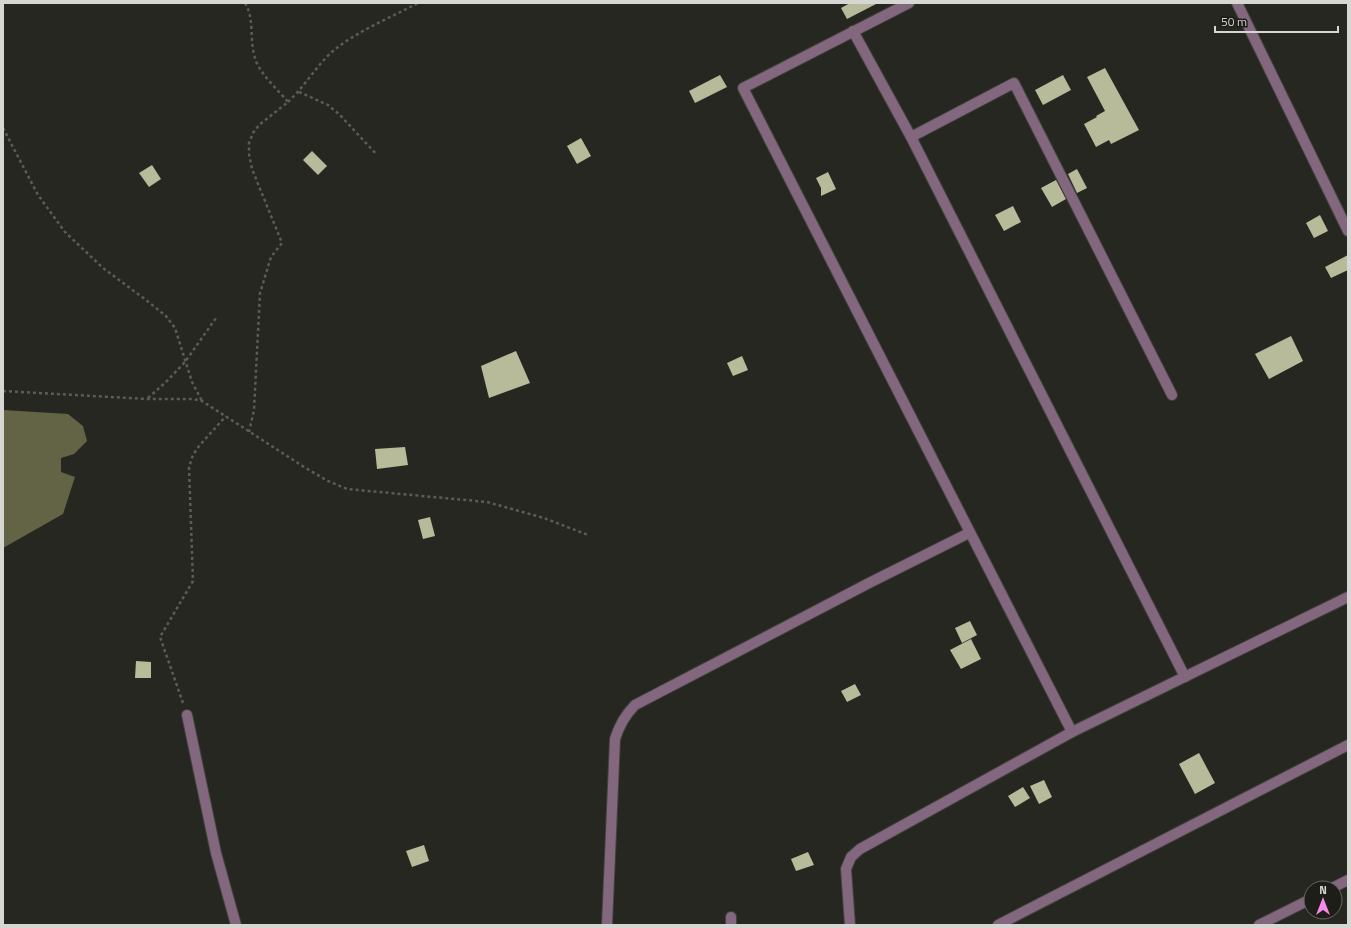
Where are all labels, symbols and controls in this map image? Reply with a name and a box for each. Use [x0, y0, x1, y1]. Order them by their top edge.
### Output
scale bar [1215, 8, 1338, 34]
text: 50 m [1221, 12, 1247, 31]
north arrow [1303, 880, 1343, 920]
text: N [1319, 882, 1327, 898]

